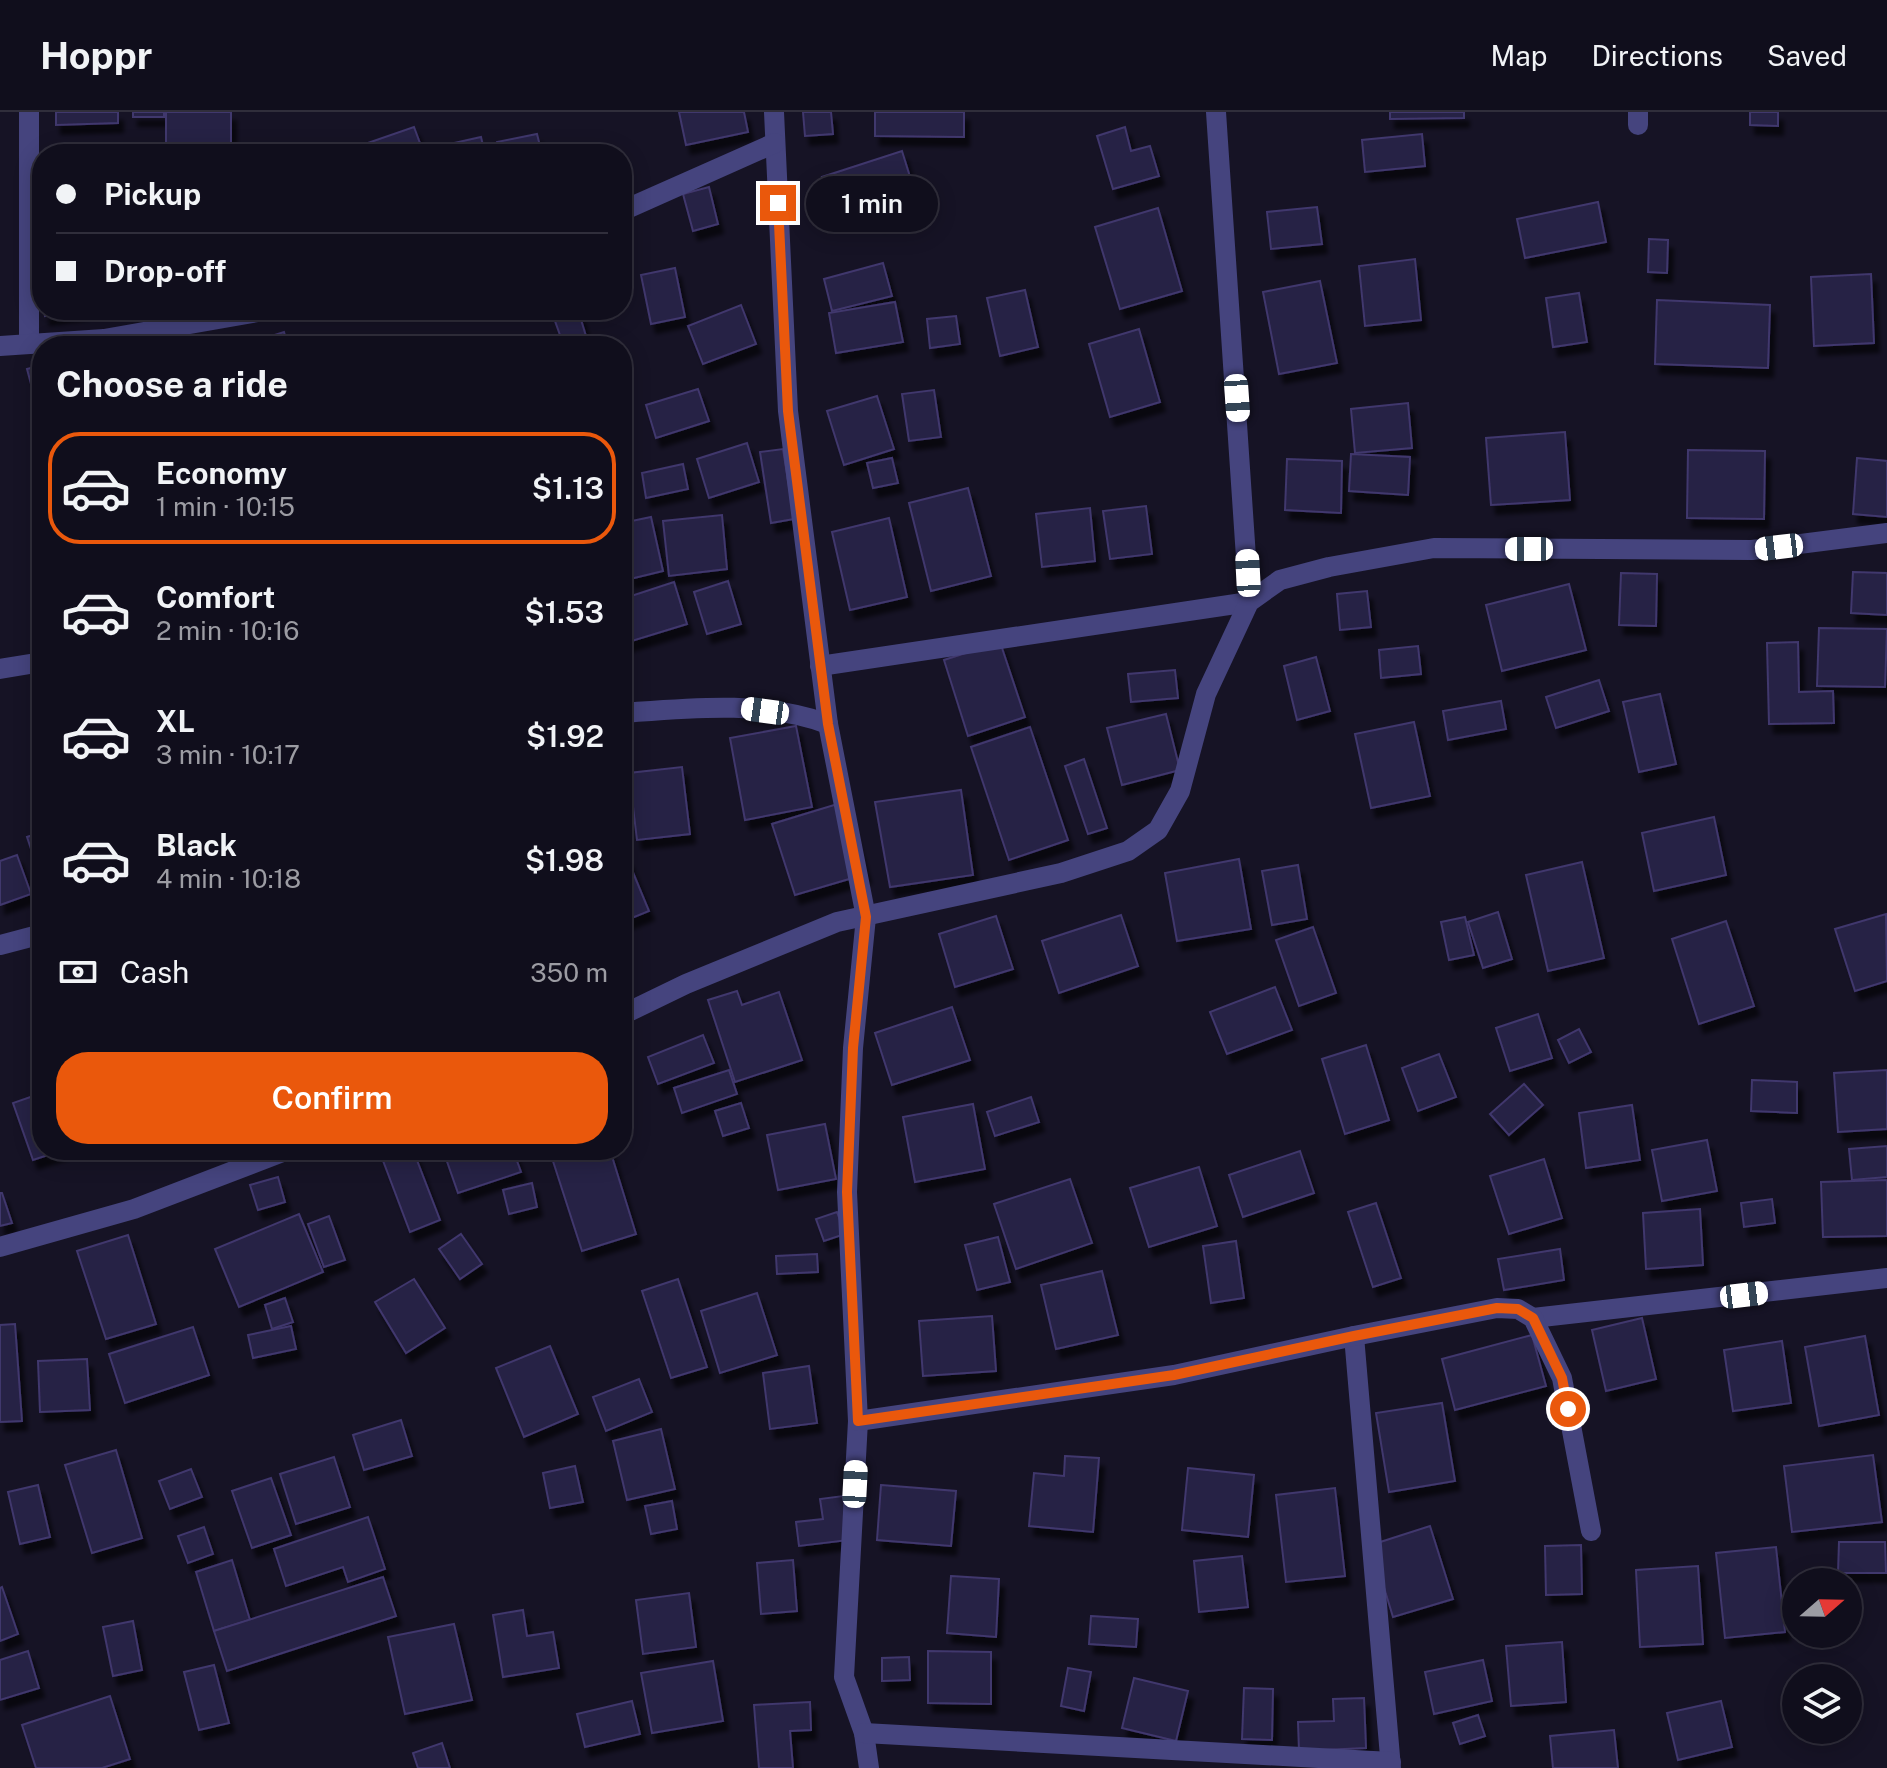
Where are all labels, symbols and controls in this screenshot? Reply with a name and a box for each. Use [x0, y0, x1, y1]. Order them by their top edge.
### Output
text: Hoppr [40, 33, 152, 78]
text: Map [1491, 39, 1547, 72]
text: Directions [1591, 39, 1723, 72]
text: Saved [1767, 39, 1847, 72]
callout: 1 min [806, 175, 938, 231]
text: Pickup [104, 176, 201, 212]
route end [760, 185, 796, 221]
text: 1 min [841, 188, 903, 219]
text: Drop-off [104, 253, 226, 289]
text: Choose a ride [56, 363, 288, 405]
car [1223, 373, 1251, 423]
icon: car [60, 452, 132, 524]
text: Economy [156, 455, 287, 491]
text: $1.13 [532, 470, 604, 506]
text: 1 min · 10:15 [156, 491, 295, 522]
car [1754, 532, 1804, 562]
car [1505, 537, 1553, 561]
car [1235, 548, 1261, 598]
icon: car [60, 576, 132, 648]
text: Comfort [156, 579, 275, 615]
text: $1.53 [525, 594, 604, 630]
text: 2 min · 10:16 [156, 615, 299, 646]
car [740, 696, 790, 726]
icon: car [60, 700, 132, 772]
text: XL [156, 703, 195, 739]
text: $1.92 [526, 718, 604, 754]
text: 3 min · 10:17 [156, 739, 300, 770]
icon: car [60, 824, 132, 896]
text: Black [156, 827, 237, 863]
text: $1.98 [525, 842, 604, 878]
text: 4 min · 10:18 [156, 863, 301, 894]
icon: cash [56, 950, 100, 994]
text: Cash [120, 954, 189, 990]
text: 350 m [530, 957, 608, 988]
button: Confirm [56, 1052, 608, 1144]
car [1719, 1280, 1769, 1310]
route start [1550, 1391, 1586, 1427]
car [842, 1459, 868, 1509]
north arrow [1782, 1568, 1862, 1648]
map controls [1782, 1568, 1862, 1744]
button: layers [1782, 1664, 1862, 1744]

